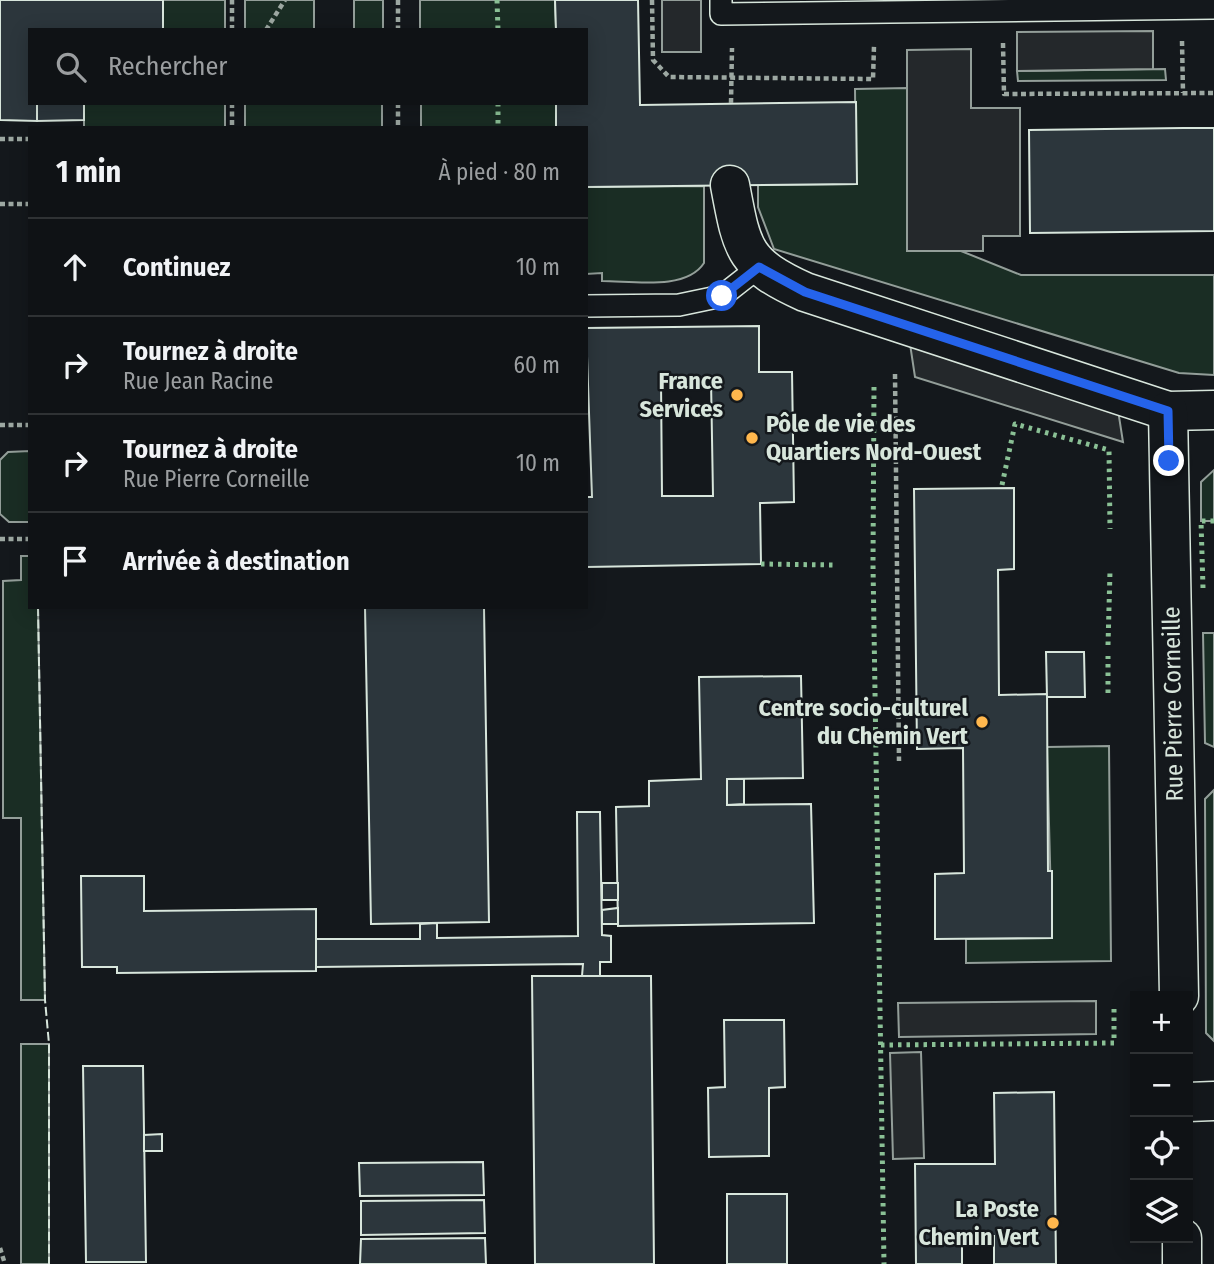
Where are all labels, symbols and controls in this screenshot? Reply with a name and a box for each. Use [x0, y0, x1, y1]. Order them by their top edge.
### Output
search box [28, 28, 588, 105]
icon: search [52, 48, 90, 86]
text: Rechercher [108, 51, 227, 82]
text: 1 min [56, 154, 121, 190]
text: À pied · 80 m [439, 158, 560, 186]
icon: ahead [56, 248, 94, 286]
text: Continuez [123, 252, 230, 283]
text: 10 m [516, 253, 560, 281]
route start [706, 280, 737, 311]
text: Tournez à droite [123, 336, 298, 367]
icon: right [56, 346, 94, 384]
text: 60 m [514, 351, 560, 379]
text: Rue Jean Racine [123, 367, 273, 395]
place label: France Services [639, 367, 723, 423]
marker: France Services [729, 387, 745, 403]
place label: Pôle de vie des Quartiers Nord-Ouest [766, 410, 982, 466]
marker: Pôle de vie des Quartiers Nord-Ouest [744, 430, 760, 446]
text: Tournez à droite [123, 434, 298, 465]
icon: right [56, 444, 94, 482]
route end [1153, 445, 1184, 476]
text: 10 m [516, 449, 560, 477]
text: Rue Pierre Corneille [123, 465, 310, 493]
icon: arrive [56, 542, 94, 580]
text: Arrivée à destination [123, 546, 350, 577]
street label: Rue Pierre Corneille [1157, 606, 1189, 802]
place label: Centre socio-culturel du Chemin Vert [759, 694, 969, 750]
marker: Centre socio-culturel du Chemin Vert [974, 714, 990, 730]
map controls [1130, 991, 1193, 1243]
button: + [1130, 991, 1193, 1054]
button: − [1130, 1054, 1193, 1117]
button: locate [1130, 1117, 1193, 1180]
button: layers [1130, 1180, 1193, 1243]
place label: La Poste Chemin Vert [918, 1195, 1040, 1251]
marker: La Poste Chemin Vert [1045, 1215, 1061, 1231]

